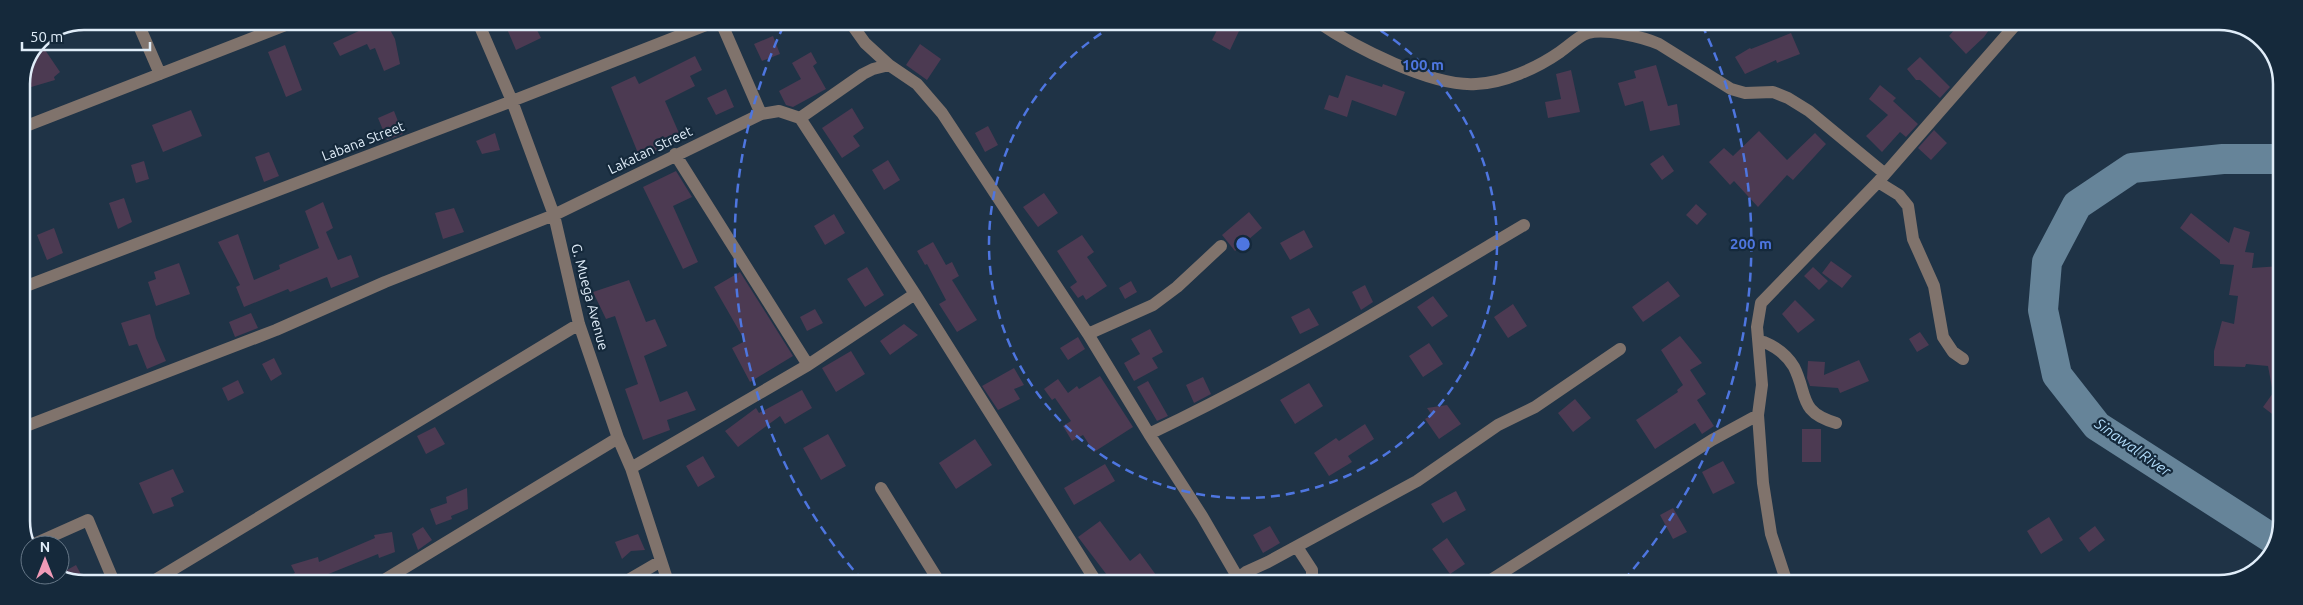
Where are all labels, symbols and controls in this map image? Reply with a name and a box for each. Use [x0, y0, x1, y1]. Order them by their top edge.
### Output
scale bar [22, 20, 150, 52]
text: 50 m [30, 28, 63, 45]
text: 100 m [1402, 56, 1444, 73]
street label: Labana Street [319, 118, 407, 164]
street label: Lakatan Street [605, 123, 695, 177]
centre of rings [1234, 235, 1252, 253]
text: 200 m [1730, 235, 1772, 252]
street label: G. Muega Avenue [568, 242, 612, 352]
water label: Sinawal River [2091, 414, 2175, 480]
north arrow [20, 535, 70, 585]
text: N [40, 539, 50, 555]

